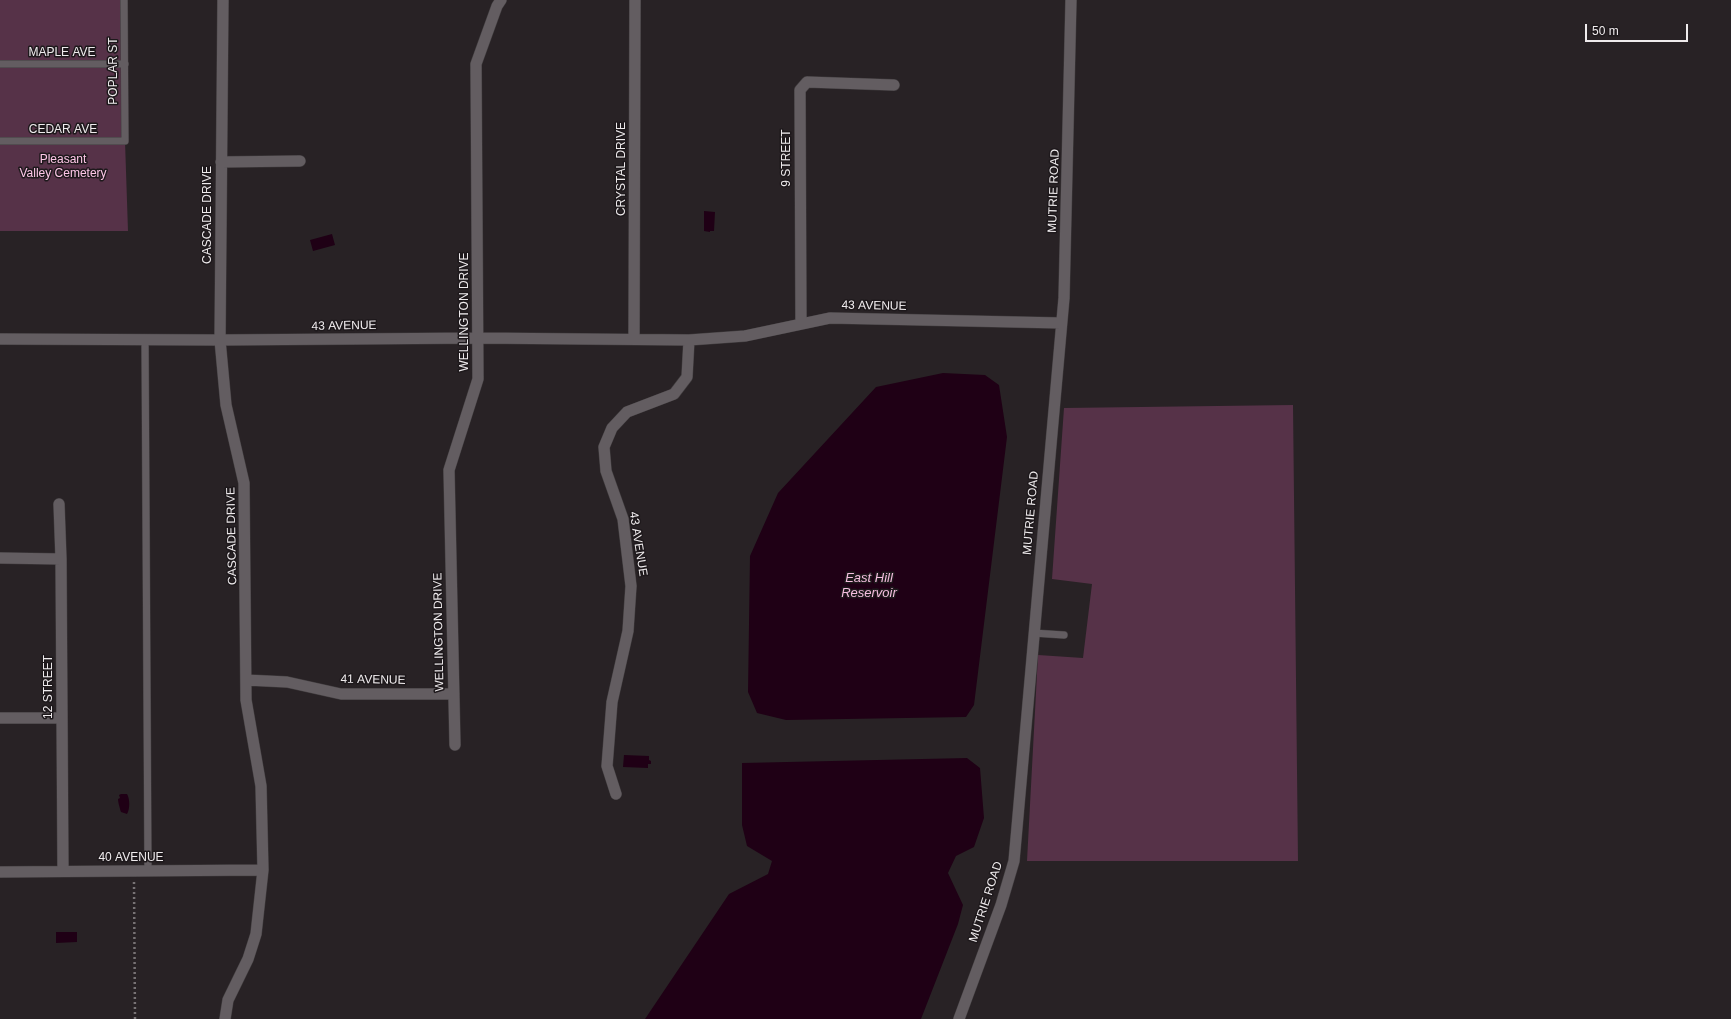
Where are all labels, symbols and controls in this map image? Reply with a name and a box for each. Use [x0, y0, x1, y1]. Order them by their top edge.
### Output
scale bar [1587, 16, 1690, 42]
text: 50 m [1592, 24, 1619, 38]
street label: POPLAR ST [107, 37, 121, 105]
street label: MAPLE AVE [28, 46, 96, 60]
street label: CRYSTAL DRIVE [615, 122, 629, 216]
street label: CEDAR AVE [29, 123, 97, 137]
street label: 9 STREET [780, 129, 794, 187]
street label: MUTRIE ROAD [1045, 149, 1063, 233]
park label: Pleasant Valley Cemetery [19, 153, 107, 181]
street label: CASCADE DRIVE [201, 166, 215, 264]
street label: WELLINGTON DRIVE [458, 252, 472, 372]
street label: 43 AVENUE [841, 298, 907, 314]
street label: 43 AVENUE [311, 318, 377, 334]
street label: MUTRIE ROAD [1020, 471, 1042, 555]
street label: CASCADE DRIVE [224, 487, 240, 585]
street label: 43 AVENUE [626, 511, 650, 577]
water label: East Hill Reservoir [841, 570, 897, 601]
street label: WELLINGTON DRIVE [431, 572, 447, 692]
street label: 12 STREET [42, 655, 56, 719]
street label: 41 AVENUE [340, 672, 406, 688]
street label: 40 AVENUE [98, 851, 164, 865]
street label: MUTRIE ROAD [966, 860, 1006, 944]

